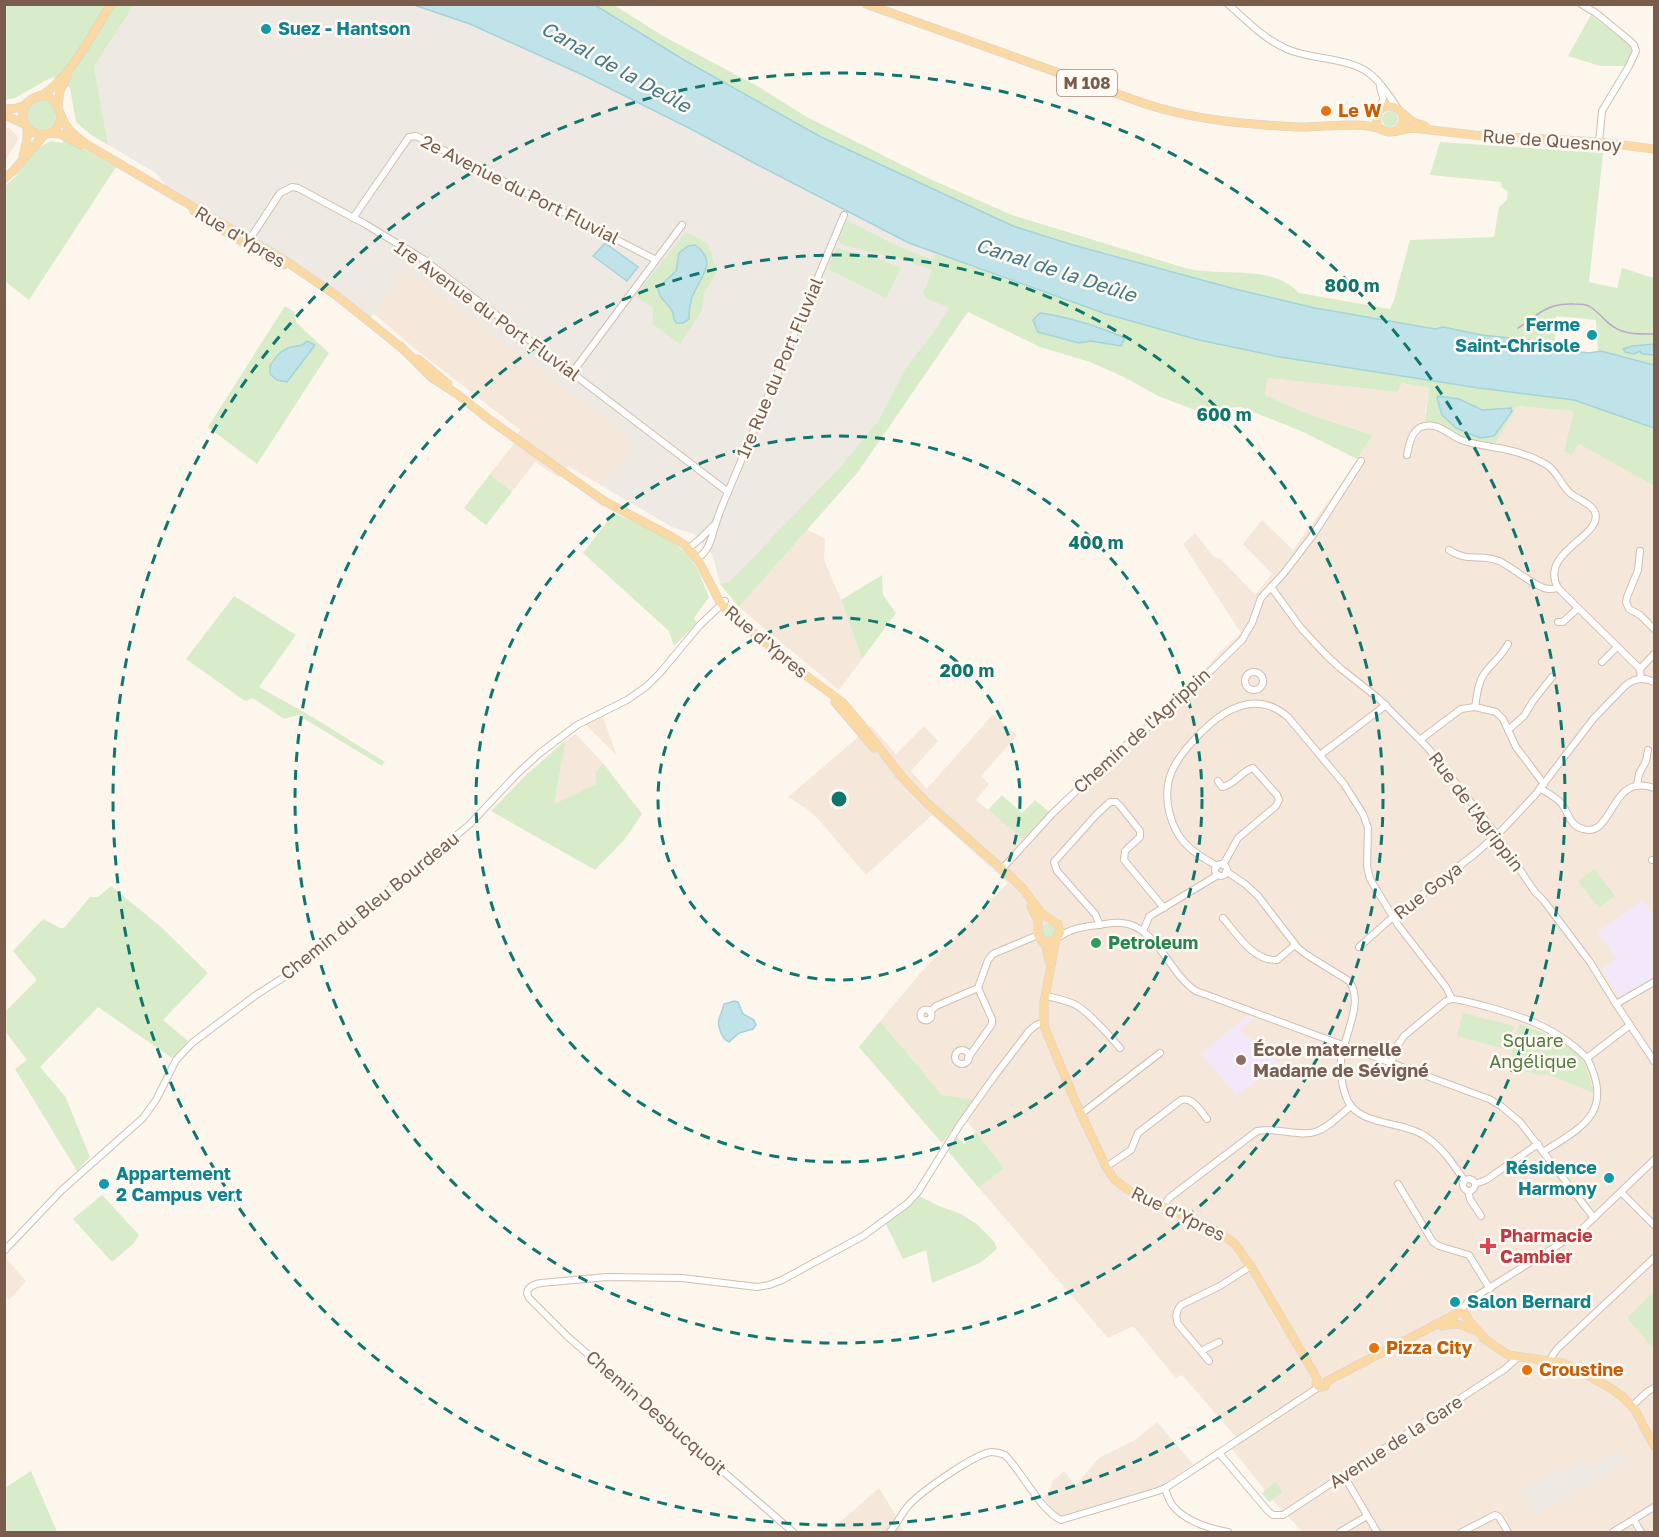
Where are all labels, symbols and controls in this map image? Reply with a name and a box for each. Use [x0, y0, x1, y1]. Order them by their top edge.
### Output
water label: Canal de la Deûle [538, 15, 697, 118]
place label: Suez - Hantson [278, 17, 410, 39]
marker: Suez - Hantson [259, 22, 273, 36]
road number: M 108 [1057, 70, 1117, 96]
place label: Le W [1338, 99, 1381, 121]
marker: Le W [1319, 104, 1333, 118]
street label: Rue de Quesnoy [1482, 124, 1622, 156]
street label: 2e Avenue du Port Fluvial [418, 129, 623, 249]
street label: Rue d'Ypres [191, 201, 290, 272]
water label: Canal de la Deûle [973, 232, 1141, 307]
street label: 1re Avenue du Port Fluvial [390, 235, 585, 385]
street label: 1re Rue du Port Fluvial [731, 274, 827, 461]
text: 800 m [1324, 274, 1380, 296]
place label: Ferme Saint-Chrisole [1455, 313, 1580, 356]
marker: Ferme Saint-Chrisole [1585, 328, 1599, 342]
text: 600 m [1196, 403, 1252, 425]
text: 400 m [1069, 531, 1123, 553]
street label: Rue d'Ypres [721, 600, 813, 682]
text: 200 m [940, 659, 994, 681]
street label: Chemin de l'Agrippin [1068, 663, 1214, 797]
street label: Rue de l'Agrippin [1425, 747, 1529, 876]
centre of rings [829, 789, 849, 809]
street label: Chemin du Bleu Bourdeau [276, 826, 463, 984]
street label: Rue Goya [1389, 857, 1466, 924]
place label: Petroleum [1108, 931, 1198, 953]
marker: Petroleum [1089, 936, 1103, 950]
park label: Square Angélique [1489, 1029, 1577, 1072]
place label: École maternelle Madame de Sévigné [1253, 1038, 1429, 1081]
marker: École maternelle Madame de Sévigné [1234, 1053, 1248, 1067]
place label: Résidence Harmony [1506, 1156, 1597, 1199]
place label: Appartement 2 Campus vert [116, 1162, 242, 1205]
marker: Résidence Harmony [1602, 1171, 1616, 1185]
marker: Appartement 2 Campus vert [97, 1177, 111, 1191]
street label: Rue d'Ypres [1128, 1181, 1229, 1245]
place label: Pharmacie Cambier [1500, 1224, 1593, 1267]
marker: Pharmacie Cambier [1481, 1239, 1495, 1253]
place label: Salon Bernard [1467, 1290, 1591, 1312]
marker: Salon Bernard [1448, 1295, 1462, 1309]
place label: Pizza City [1386, 1336, 1473, 1358]
marker: Pizza City [1367, 1341, 1381, 1355]
street label: Chemin Desbucquoit [582, 1345, 732, 1479]
place label: Croustine [1539, 1358, 1624, 1380]
marker: Croustine [1520, 1363, 1534, 1377]
street label: Avenue de la Gare [1325, 1390, 1466, 1492]

